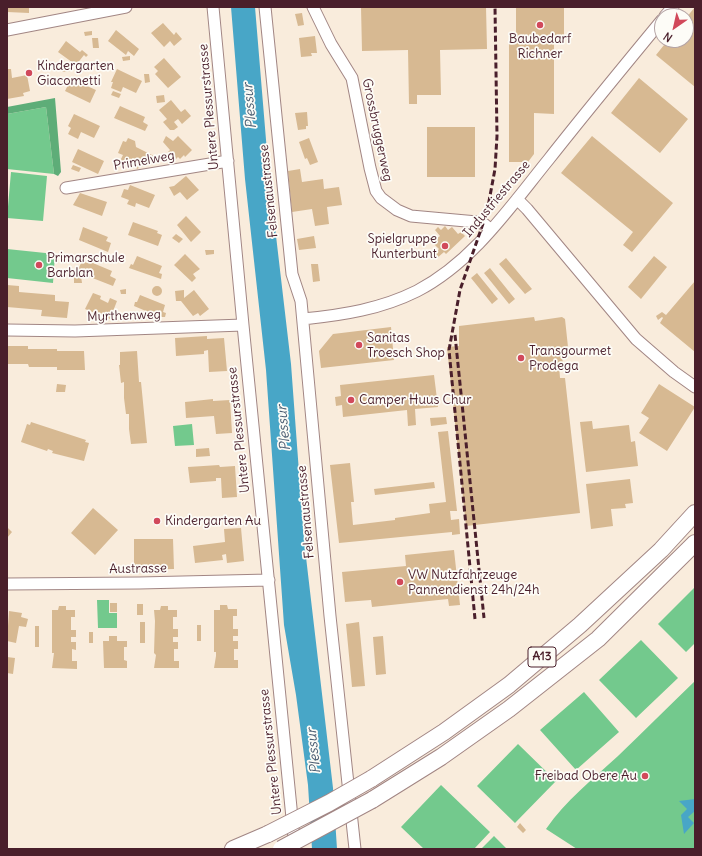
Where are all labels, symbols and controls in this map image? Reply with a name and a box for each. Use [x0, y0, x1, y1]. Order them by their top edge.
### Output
north arrow [654, 8, 694, 48]
marker: Baubedarf Richner [535, 20, 545, 30]
text: N [661, 29, 675, 45]
place label: Baubedarf Richner [509, 31, 571, 62]
street label: Untere Plessurstrasse [196, 43, 222, 171]
place label: Kindergarten Giacometti [37, 58, 114, 89]
marker: Kindergarten Giacometti [24, 68, 34, 78]
street label: Grossbruggerweg [358, 77, 396, 183]
water label: Plessur [240, 82, 260, 130]
street label: Felsenaustrasse [256, 144, 282, 238]
street label: Primelweg [112, 148, 176, 174]
street label: Industriestrasse [460, 157, 534, 241]
place label: Spielgruppe Kunterbunt [368, 231, 437, 262]
marker: Spielgruppe Kunterbunt [440, 241, 450, 251]
place label: Primarschule Barblan [47, 250, 125, 281]
marker: Primarschule Barblan [34, 260, 44, 270]
street label: Myrthenweg [87, 307, 161, 325]
place label: Sanitas Troesch Shop [367, 330, 445, 361]
marker: Sanitas Troesch Shop [354, 340, 364, 350]
place label: Transgourmet Prodega [529, 343, 611, 374]
marker: Transgourmet Prodega [516, 353, 526, 363]
street label: Untere Plessurstrasse [225, 366, 253, 494]
place label: Camper Huus Chur [359, 392, 471, 408]
marker: Camper Huus Chur [346, 395, 356, 405]
water label: Plessur [274, 404, 294, 452]
street label: Felsenaustrasse [294, 465, 318, 559]
place label: Kindergarten Au [165, 513, 261, 529]
marker: Kindergarten Au [152, 516, 162, 526]
street label: Austrasse [109, 561, 167, 577]
place label: VW Nutzfahrzeuge Pannendienst 24h/24h [408, 567, 540, 598]
marker: VW Nutzfahrzeuge Pannendienst 24h/24h [395, 577, 405, 587]
road number: A13 [528, 647, 556, 667]
street label: Untere Plessurstrasse [257, 688, 285, 816]
water label: Plessur [303, 727, 325, 775]
place label: Freibad Obere Au [535, 768, 637, 784]
marker: Freibad Obere Au [640, 771, 650, 781]

